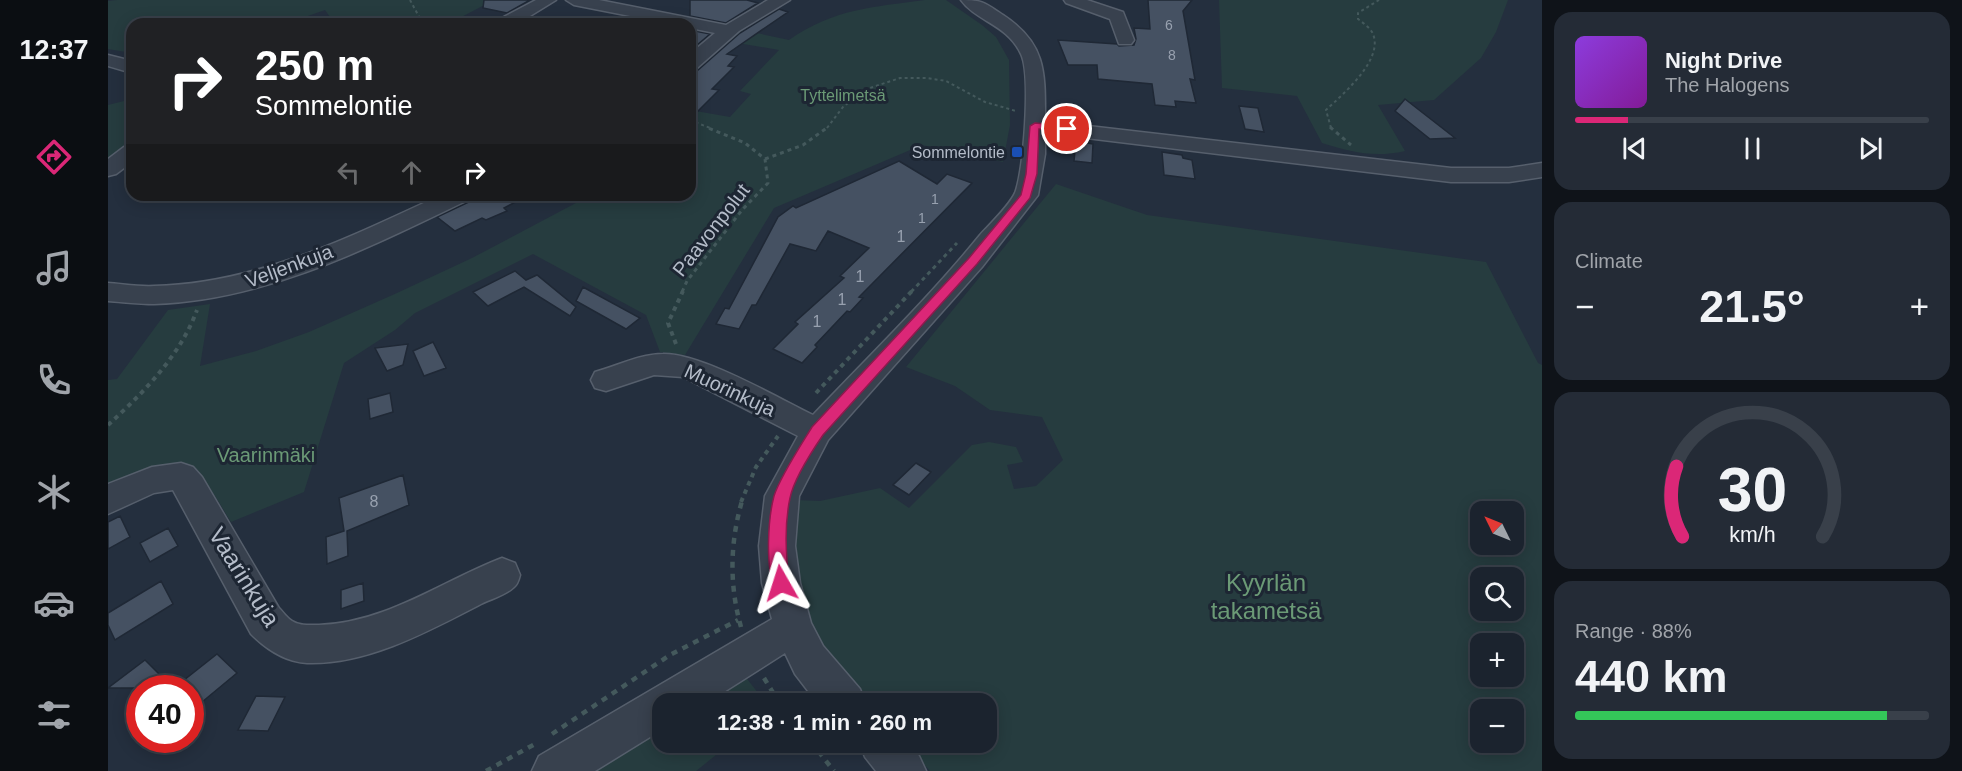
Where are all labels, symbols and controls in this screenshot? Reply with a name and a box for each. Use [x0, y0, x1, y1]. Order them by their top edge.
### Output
house number: 6 [1165, 17, 1173, 33]
text: 12:37 [19, 35, 89, 65]
icon: right [156, 42, 234, 120]
text: 250 m [255, 42, 374, 89]
house number: 8 [1168, 47, 1176, 63]
text: Night Drive [1665, 48, 1782, 73]
text: The Halogens [1665, 74, 1790, 96]
park label: Tyttelimetsä [800, 87, 886, 104]
text: Sommelontie [255, 91, 413, 121]
pin [1041, 103, 1092, 154]
icon: arrive [1050, 112, 1083, 145]
icon: previous [1618, 132, 1651, 165]
icon: pause [1736, 132, 1769, 165]
icon: next [1854, 132, 1887, 165]
icon: directions [33, 136, 75, 178]
place label: Sommelontie [912, 144, 1005, 161]
marker: Sommelontie [1010, 145, 1024, 159]
icon: left [332, 156, 365, 189]
icon: ahead [395, 156, 428, 189]
icon: right [458, 156, 491, 189]
street label: Paavonpolut [668, 179, 754, 281]
house number: 1 [931, 191, 939, 207]
house number: 1 [918, 210, 926, 226]
house number: 1 [897, 228, 906, 245]
street label: Veljenkuja [242, 240, 336, 292]
icon: music [33, 247, 75, 289]
text: Climate [1575, 250, 1643, 272]
house number: 1 [856, 268, 865, 285]
text: 21.5° [1699, 281, 1805, 332]
text: − [1575, 288, 1594, 325]
text: + [1910, 288, 1929, 325]
house number: 1 [838, 291, 847, 308]
house number: 1 [813, 313, 822, 330]
icon: phone [33, 359, 75, 401]
street label: Muorinkuja [681, 359, 780, 421]
park label: Vaarinmäki [217, 444, 315, 466]
text: 30 [1717, 456, 1787, 525]
icon: climate [33, 471, 75, 513]
house number: 8 [370, 493, 379, 510]
north arrow [1470, 501, 1524, 555]
map controls [1470, 501, 1524, 753]
street label: Vaarinkuja [203, 522, 286, 632]
text: km/h [1729, 524, 1775, 548]
position arrow [749, 551, 813, 615]
button: search [1470, 567, 1524, 621]
park label: Kyyrlän takametsä [1211, 569, 1322, 624]
icon: car [33, 582, 75, 624]
text: Range · 88% [1575, 620, 1692, 642]
button: + [1470, 633, 1524, 687]
text: 440 km [1575, 651, 1728, 702]
speed limit sign: 40 [126, 675, 204, 753]
icon: filters [33, 694, 75, 736]
button: − [1470, 699, 1524, 753]
text: 12:38 · 1 min · 260 m [717, 710, 932, 735]

